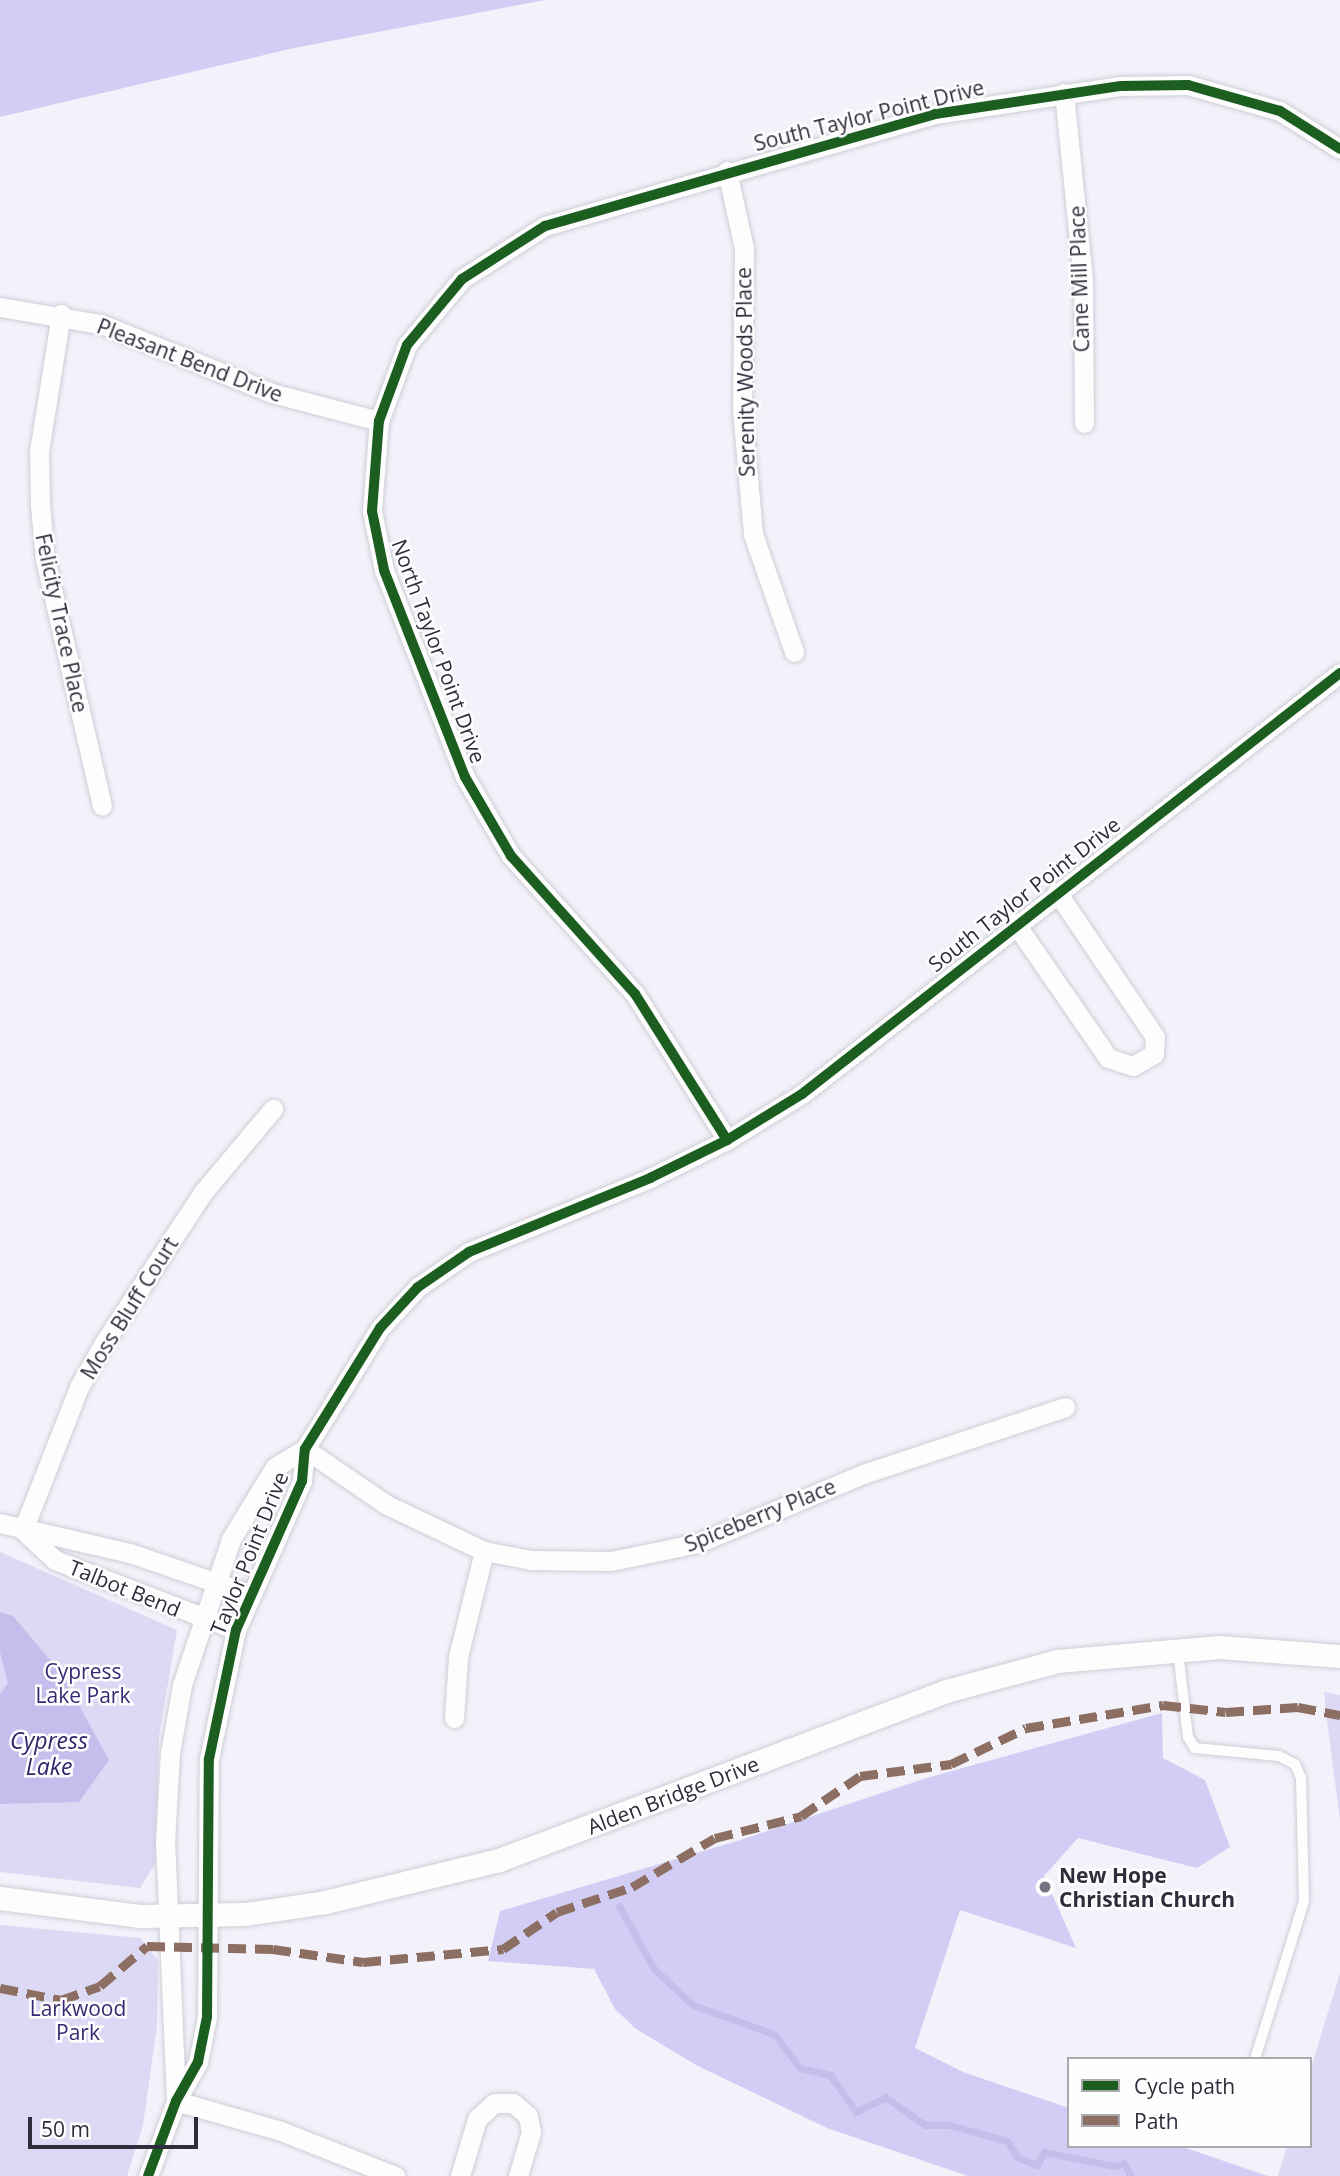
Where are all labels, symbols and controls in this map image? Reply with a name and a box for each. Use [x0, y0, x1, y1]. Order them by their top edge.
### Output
street label: South Taylor Point Drive [751, 74, 987, 156]
street label: Cane Mill Place [1064, 205, 1094, 353]
street label: Serenity Woods Place [731, 267, 759, 477]
street label: Pleasant Bend Drive [94, 313, 286, 407]
street label: Felicity Trace Place [31, 531, 93, 715]
street label: North Taylor Point Drive [387, 536, 491, 766]
street label: South Taylor Point Drive [923, 811, 1125, 977]
street label: Moss Bluff Court [75, 1232, 183, 1384]
street label: Taylor Point Drive [205, 1468, 293, 1638]
street label: Spiceberry Place [681, 1473, 839, 1557]
street label: Talbot Bend [66, 1554, 184, 1622]
park label: Cypress Lake Park [36, 1658, 130, 1708]
water label: Cypress Lake [10, 1726, 88, 1780]
street label: Alden Bridge Drive [584, 1751, 762, 1839]
place label: New Hope Christian Church [1059, 1862, 1235, 1912]
marker: New Hope Christian Church [1037, 1879, 1053, 1895]
park label: Larkwood Park [30, 1995, 126, 2045]
legend [1067, 2057, 1312, 2148]
text: Cycle path [1134, 2072, 1235, 2100]
scale bar [32, 2102, 201, 2146]
text: Path [1134, 2107, 1179, 2135]
text: 50 m [41, 2115, 90, 2143]

